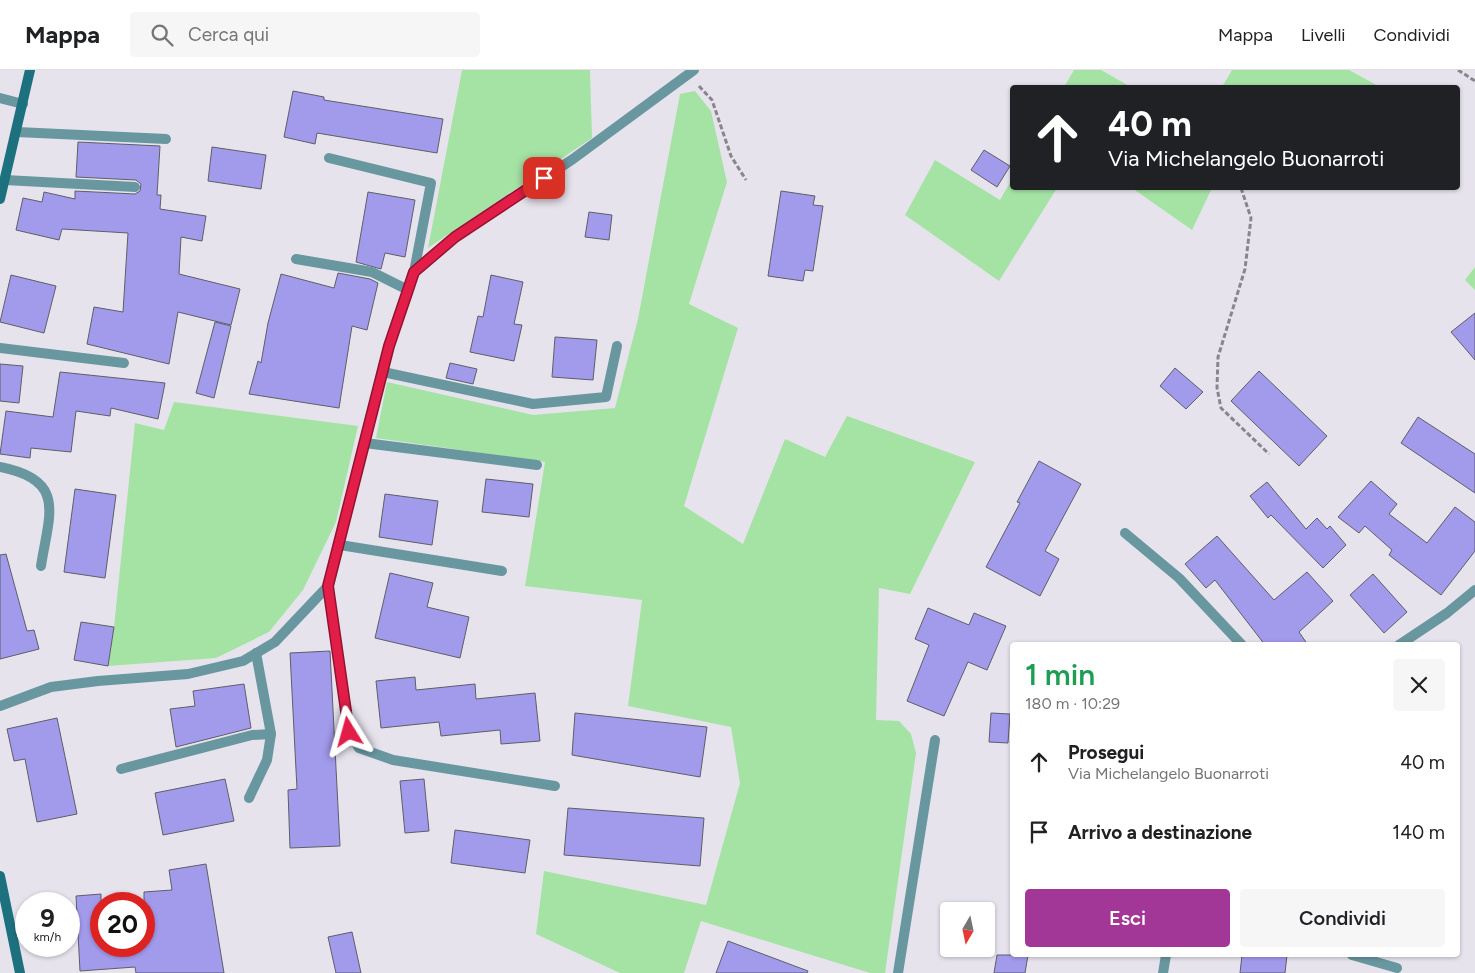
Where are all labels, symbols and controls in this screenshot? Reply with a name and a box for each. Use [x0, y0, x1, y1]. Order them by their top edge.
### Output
search box [130, 12, 480, 57]
text: Mappa [25, 20, 100, 49]
icon: search [148, 21, 176, 49]
text: Cerca qui [188, 23, 269, 46]
text: Mappa [1218, 24, 1273, 46]
text: Livelli [1301, 24, 1346, 46]
text: Condividi [1374, 24, 1450, 46]
text: 40 m [1108, 103, 1192, 145]
icon: ahead [1025, 105, 1090, 170]
text: Via Michelangelo Buonarroti [1108, 145, 1384, 172]
pin [523, 157, 565, 199]
icon: arrive [530, 164, 558, 192]
text: 1 min [1025, 656, 1095, 693]
button: close [1393, 659, 1445, 711]
text: 180 m · 10:29 [1025, 694, 1120, 713]
position arrow [322, 705, 374, 757]
text: Prosegui [1068, 741, 1144, 764]
icon: ahead [1025, 748, 1053, 776]
text: 40 m [1400, 751, 1445, 774]
text: Via Michelangelo Buonarroti [1068, 764, 1269, 783]
icon: arrive [1025, 818, 1053, 846]
text: Arrivo a destinazione [1068, 821, 1252, 844]
text: 140 m [1392, 821, 1445, 844]
button: Esci [1025, 889, 1230, 947]
button: Condividi [1240, 889, 1445, 947]
speed limit sign: 20 [90, 892, 155, 957]
north arrow [940, 902, 995, 958]
map controls [940, 902, 995, 957]
text: 9 [40, 903, 55, 933]
text: km/h [34, 930, 61, 944]

